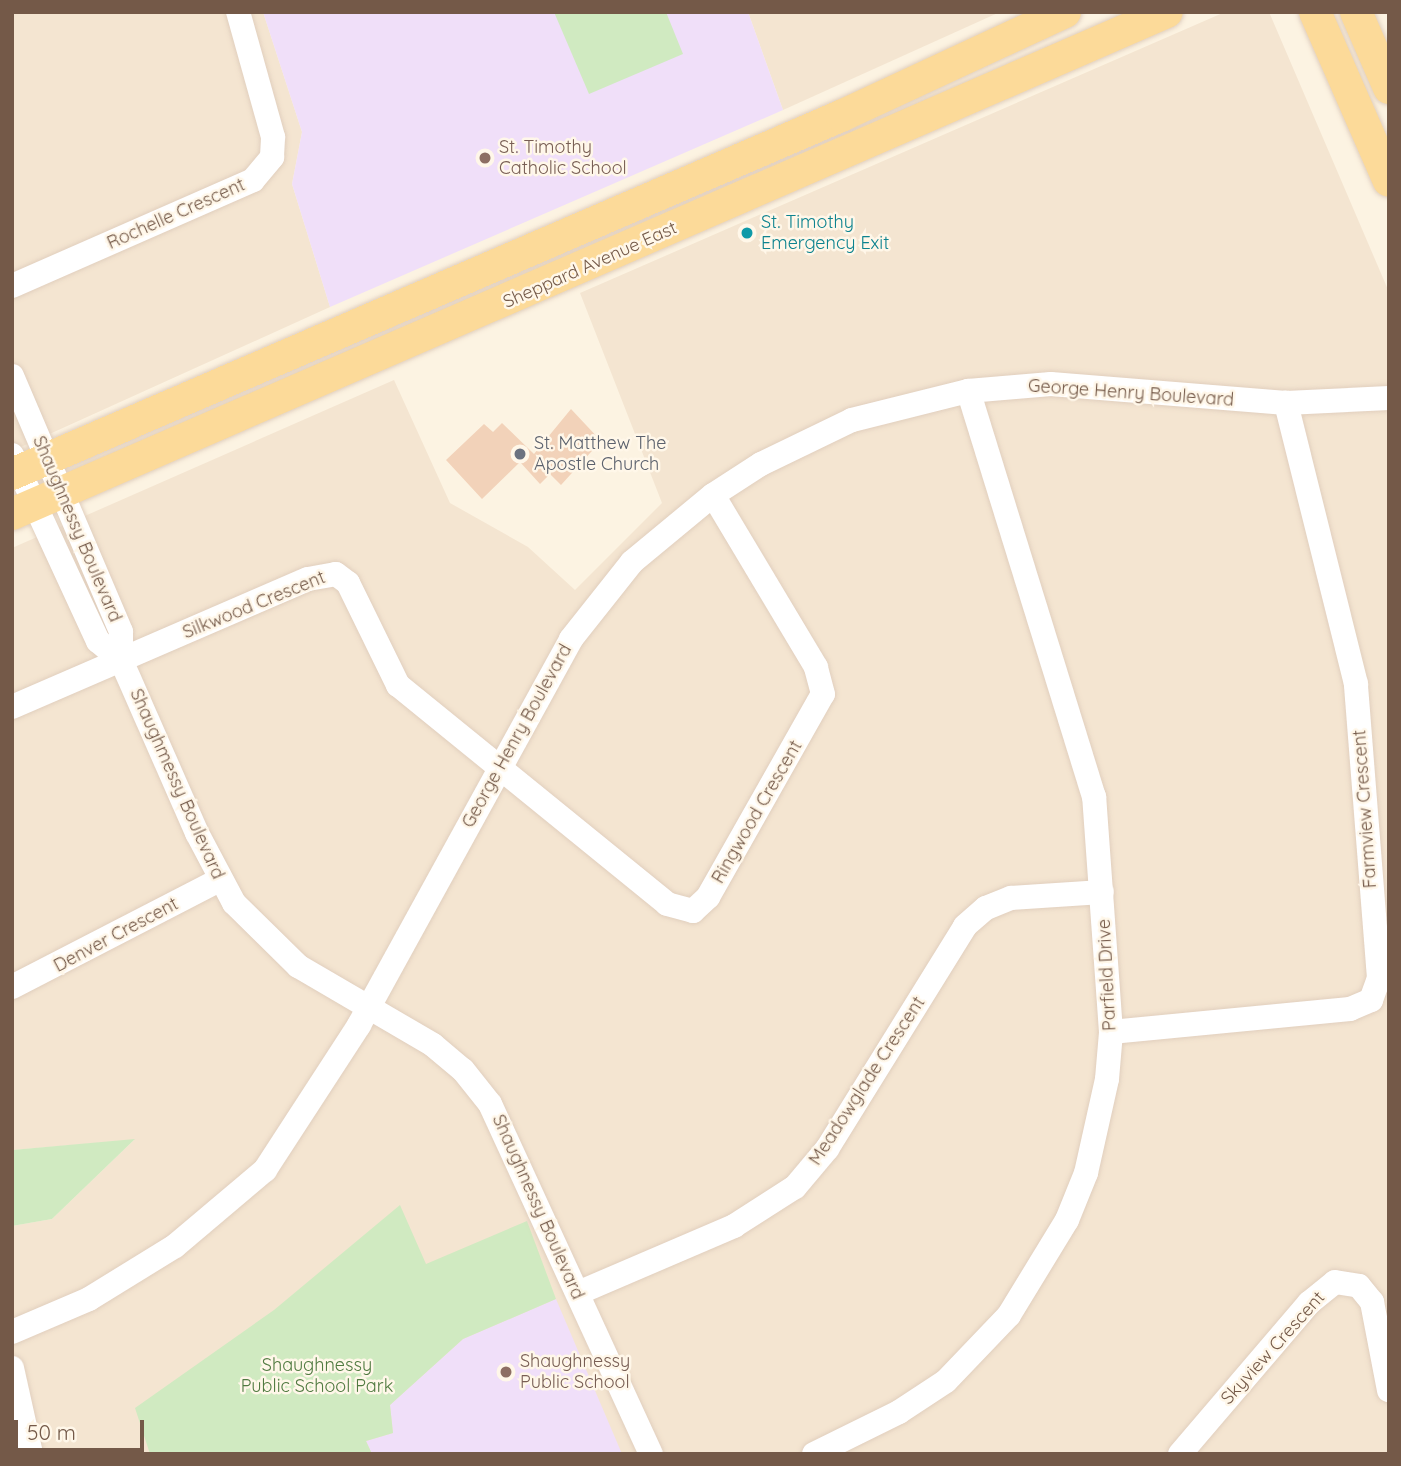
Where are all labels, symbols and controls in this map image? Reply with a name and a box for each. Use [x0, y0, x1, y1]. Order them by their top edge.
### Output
place label: St. Timothy Catholic School [499, 137, 627, 180]
marker: St. Timothy Catholic School [477, 150, 493, 166]
street label: Rochelle Crescent [104, 174, 248, 254]
place label: St. Timothy Emergency Exit [761, 212, 889, 255]
street label: Sheppard Avenue East [500, 217, 680, 313]
marker: St. Timothy Emergency Exit [739, 225, 755, 241]
street label: George Henry Boulevard [1027, 375, 1235, 411]
street label: Shaughnessy Boulevard [28, 433, 126, 625]
place label: St. Matthew The Apostle Church [534, 433, 666, 476]
marker: St. Matthew The Apostle Church [512, 446, 528, 462]
street label: Silkwood Crescent [180, 567, 328, 643]
street label: George Henry Boulevard [458, 640, 576, 832]
street label: Shaughmessy Boulevard [125, 686, 229, 882]
street label: Farmview Crescent [1349, 729, 1381, 889]
street label: Ringwood Crescent [707, 737, 807, 887]
street label: Denver Crescent [50, 893, 182, 977]
street label: Parfield Drive [1093, 918, 1121, 1032]
street label: Meadowglade Crescent [804, 993, 930, 1169]
street label: Shaughnessy Boulevard [487, 1111, 589, 1303]
street label: Skyview Crescent [1217, 1287, 1329, 1409]
place label: Shaughnessy Public School [520, 1351, 630, 1394]
park label: Shaughnessy Public School Park [241, 1355, 393, 1398]
marker: Shaughnessy Public School [498, 1364, 514, 1380]
scale bar [18, 1406, 147, 1450]
text: 50 m [27, 1419, 76, 1445]

